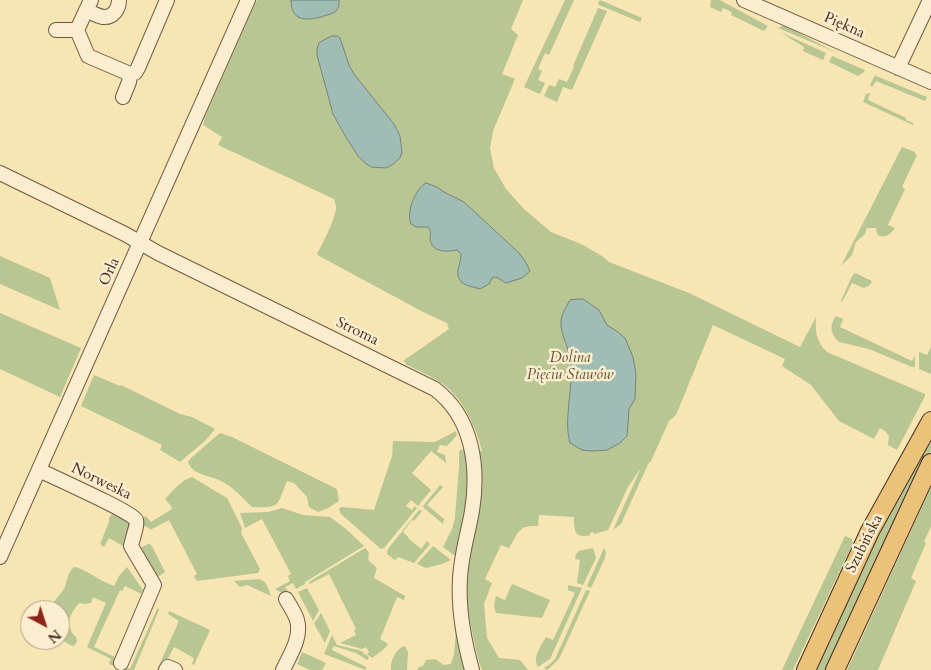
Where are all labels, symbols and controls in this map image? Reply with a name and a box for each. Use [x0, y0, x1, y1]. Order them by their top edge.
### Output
street label: Piękna [821, 9, 867, 43]
street label: Orla [96, 255, 124, 289]
street label: Stroma [333, 314, 381, 350]
park label: Dolina Pięciu Stawów [527, 350, 613, 385]
street label: Norweska [68, 460, 134, 504]
street label: Szubińska [843, 512, 887, 576]
north arrow [20, 600, 70, 650]
text: N [44, 625, 65, 647]

